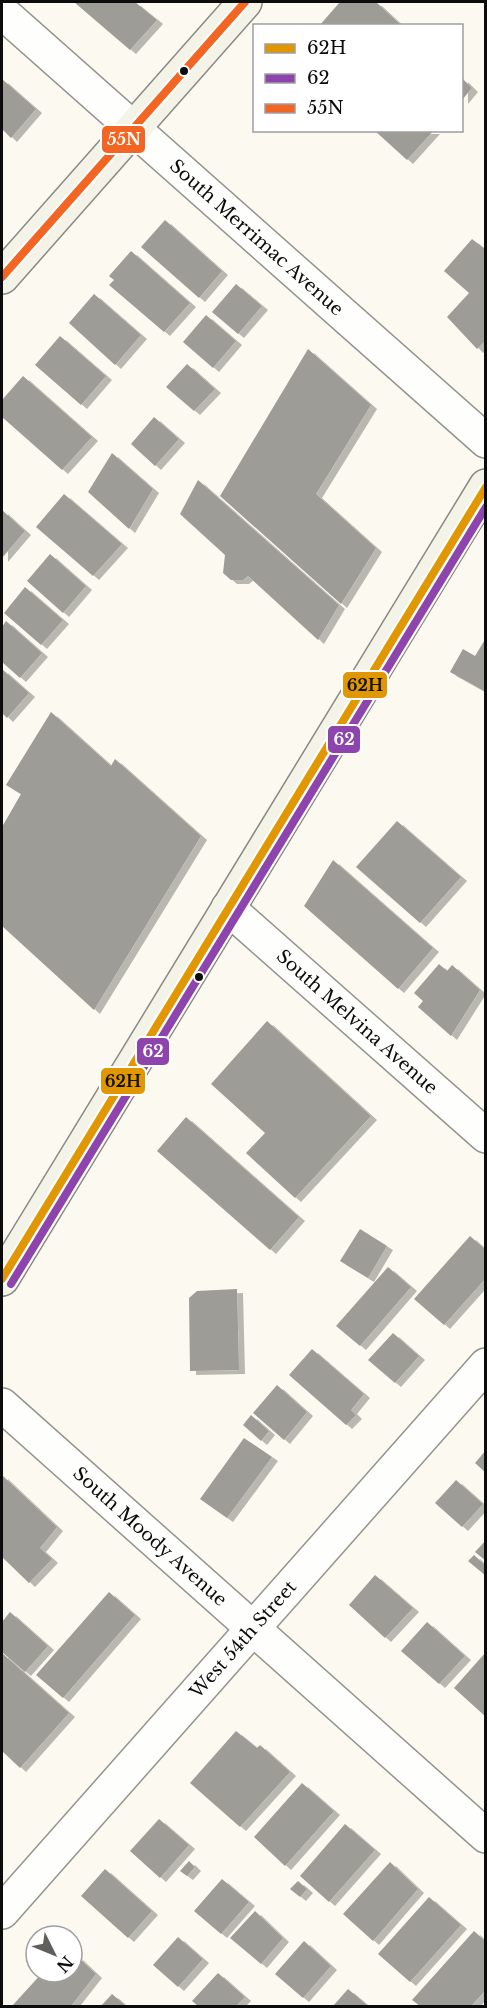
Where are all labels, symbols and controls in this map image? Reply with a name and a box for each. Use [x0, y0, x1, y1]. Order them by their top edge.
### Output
legend [253, 24, 463, 132]
text: 62H [307, 37, 346, 59]
unlabelled marker [178, 65, 190, 77]
text: 62 [307, 67, 330, 89]
text: 55N [307, 97, 344, 119]
line badge: 55N [101, 125, 146, 154]
text: 55N [107, 129, 141, 149]
street label: South Merrimac Avenue [165, 155, 348, 320]
line badge: 62H [342, 671, 388, 699]
text: 62H [347, 675, 383, 695]
line badge: 62 [327, 725, 361, 754]
text: 62 [333, 729, 355, 749]
street label: South Melvina Avenue [272, 945, 442, 1099]
unlabelled marker [193, 971, 205, 983]
line badge: 62 [136, 1037, 170, 1066]
text: 62 [142, 1041, 164, 1061]
line badge: 62H [100, 1067, 146, 1095]
text: 62H [105, 1071, 141, 1091]
street label: South Moody Avenue [68, 1462, 231, 1611]
street label: West 54th Street [185, 1576, 301, 1703]
north arrow [24, 1924, 84, 1984]
text: N [53, 1952, 77, 1977]

